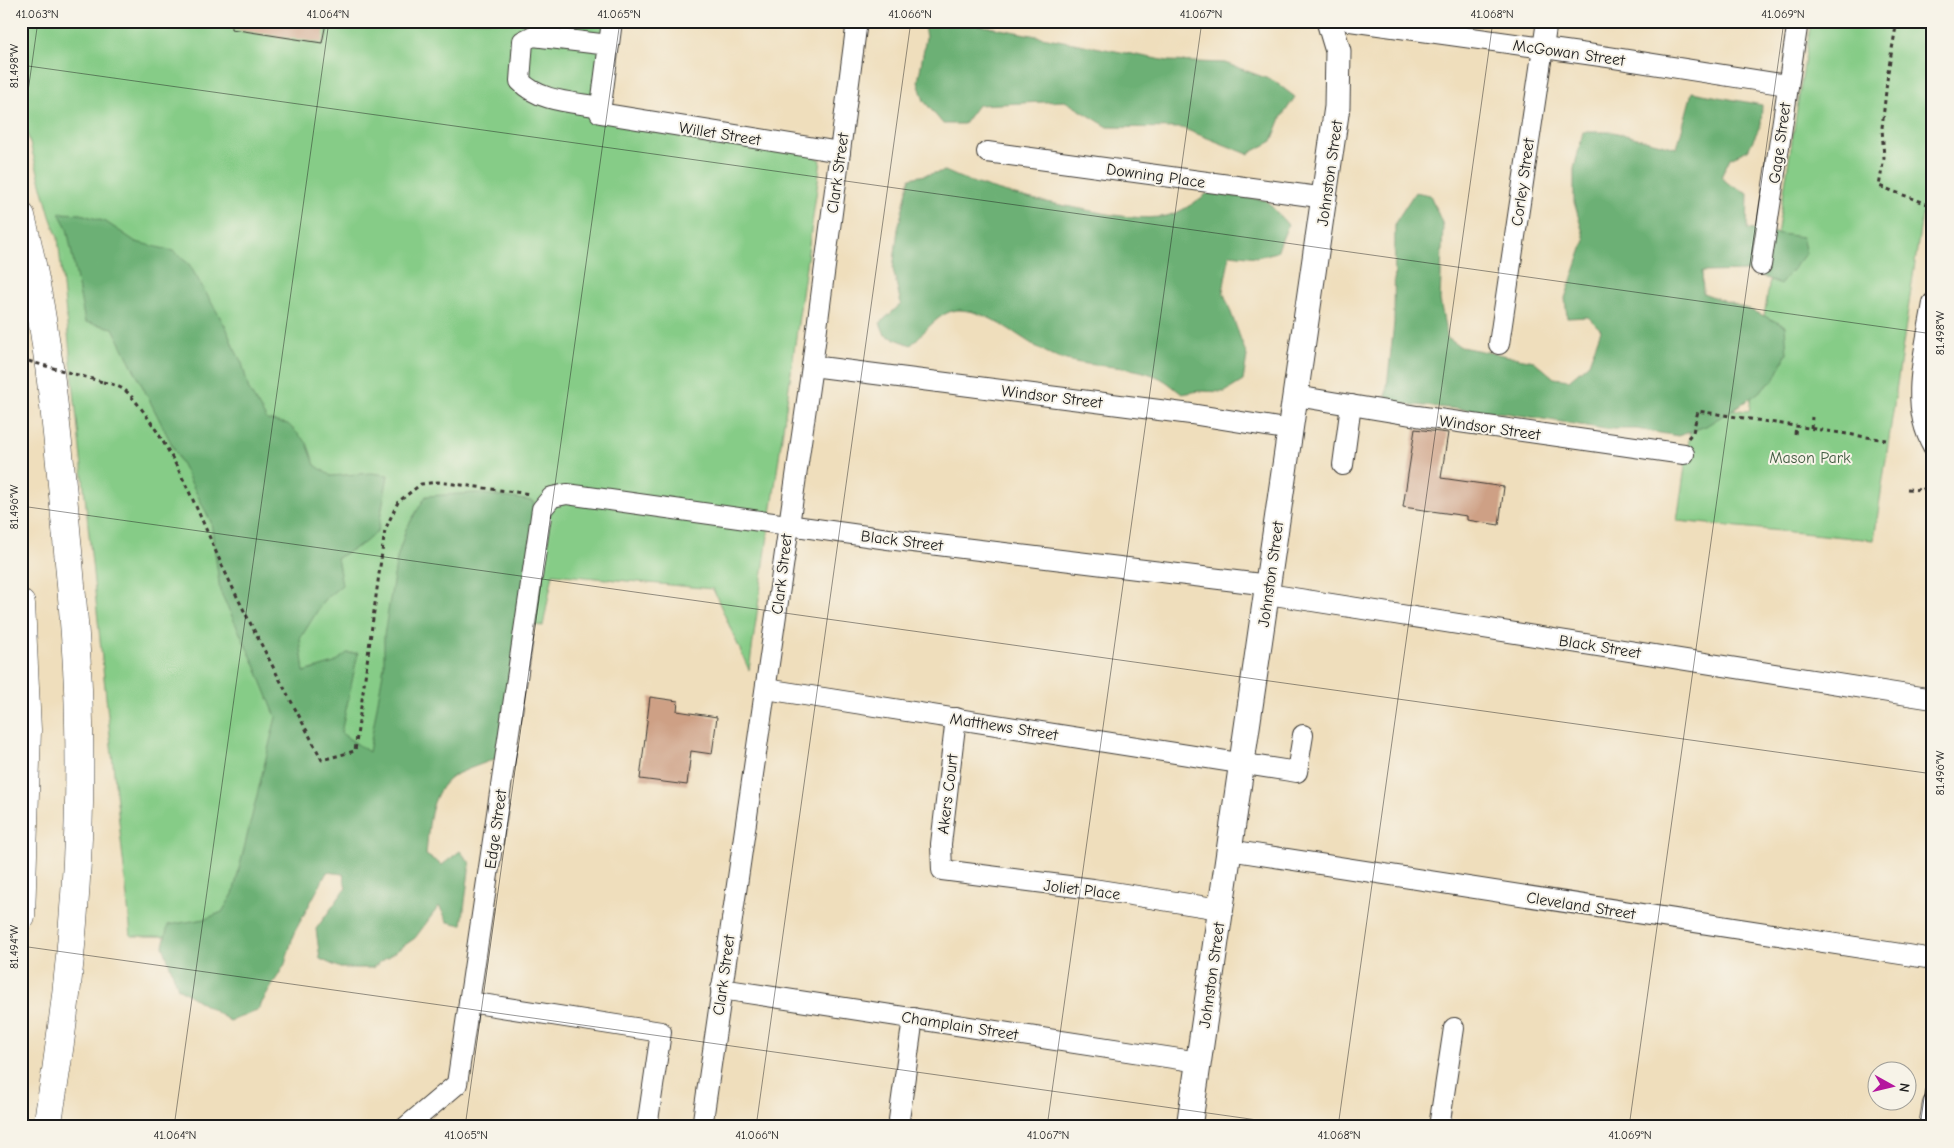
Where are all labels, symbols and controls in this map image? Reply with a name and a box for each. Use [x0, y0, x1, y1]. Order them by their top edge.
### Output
text: 41.063°N [15, 7, 59, 21]
text: 41.064°N [307, 7, 349, 21]
text: 41.065°N [597, 7, 641, 21]
text: 41.066°N [888, 7, 932, 21]
text: 41.067°N [1180, 7, 1222, 21]
text: 41.068°N [1470, 7, 1514, 21]
text: 41.069°N [1761, 7, 1805, 21]
street label: McGowan Street [1512, 36, 1626, 70]
text: 81.498°W [7, 43, 21, 88]
street label: Gage Street [1765, 101, 1795, 185]
street label: Willet Street [678, 119, 762, 149]
street label: Johnston Street [1314, 119, 1346, 227]
street label: Clark Street [823, 131, 853, 215]
street label: Corley Street [1508, 137, 1538, 227]
street label: Downing Place [1105, 160, 1206, 192]
text: 81.498°W [1933, 310, 1947, 355]
street label: Windsor Street [1000, 382, 1104, 412]
street label: Windsor Street [1438, 412, 1542, 444]
park label: Mason Park [1769, 449, 1851, 467]
text: 81.496°W [7, 484, 21, 529]
street label: Johnston Street [1255, 520, 1287, 628]
street label: Black Street [860, 527, 944, 555]
street label: Clark Street [768, 532, 796, 615]
street label: Black Street [1558, 632, 1642, 662]
street label: Matthews Street [949, 710, 1060, 744]
text: 81.496°W [1933, 750, 1947, 795]
street label: Akers Court [934, 753, 962, 835]
street label: Edge Street [482, 788, 511, 870]
street label: Joliet Place [1042, 876, 1121, 904]
street label: Cleveland Street [1525, 888, 1637, 924]
street label: Johnston Street [1196, 921, 1228, 1029]
text: 81.494°W [7, 924, 21, 969]
street label: Clark Street [709, 933, 739, 1017]
street label: Champlain Street [900, 1008, 1020, 1044]
north arrow [1866, 1060, 1916, 1110]
text: N [1895, 1082, 1913, 1093]
text: 41.064°N [154, 1128, 196, 1142]
text: 41.065°N [444, 1128, 488, 1142]
text: 41.066°N [735, 1128, 779, 1142]
text: 41.067°N [1027, 1128, 1069, 1142]
text: 41.068°N [1317, 1128, 1361, 1142]
text: 41.069°N [1608, 1128, 1652, 1142]

